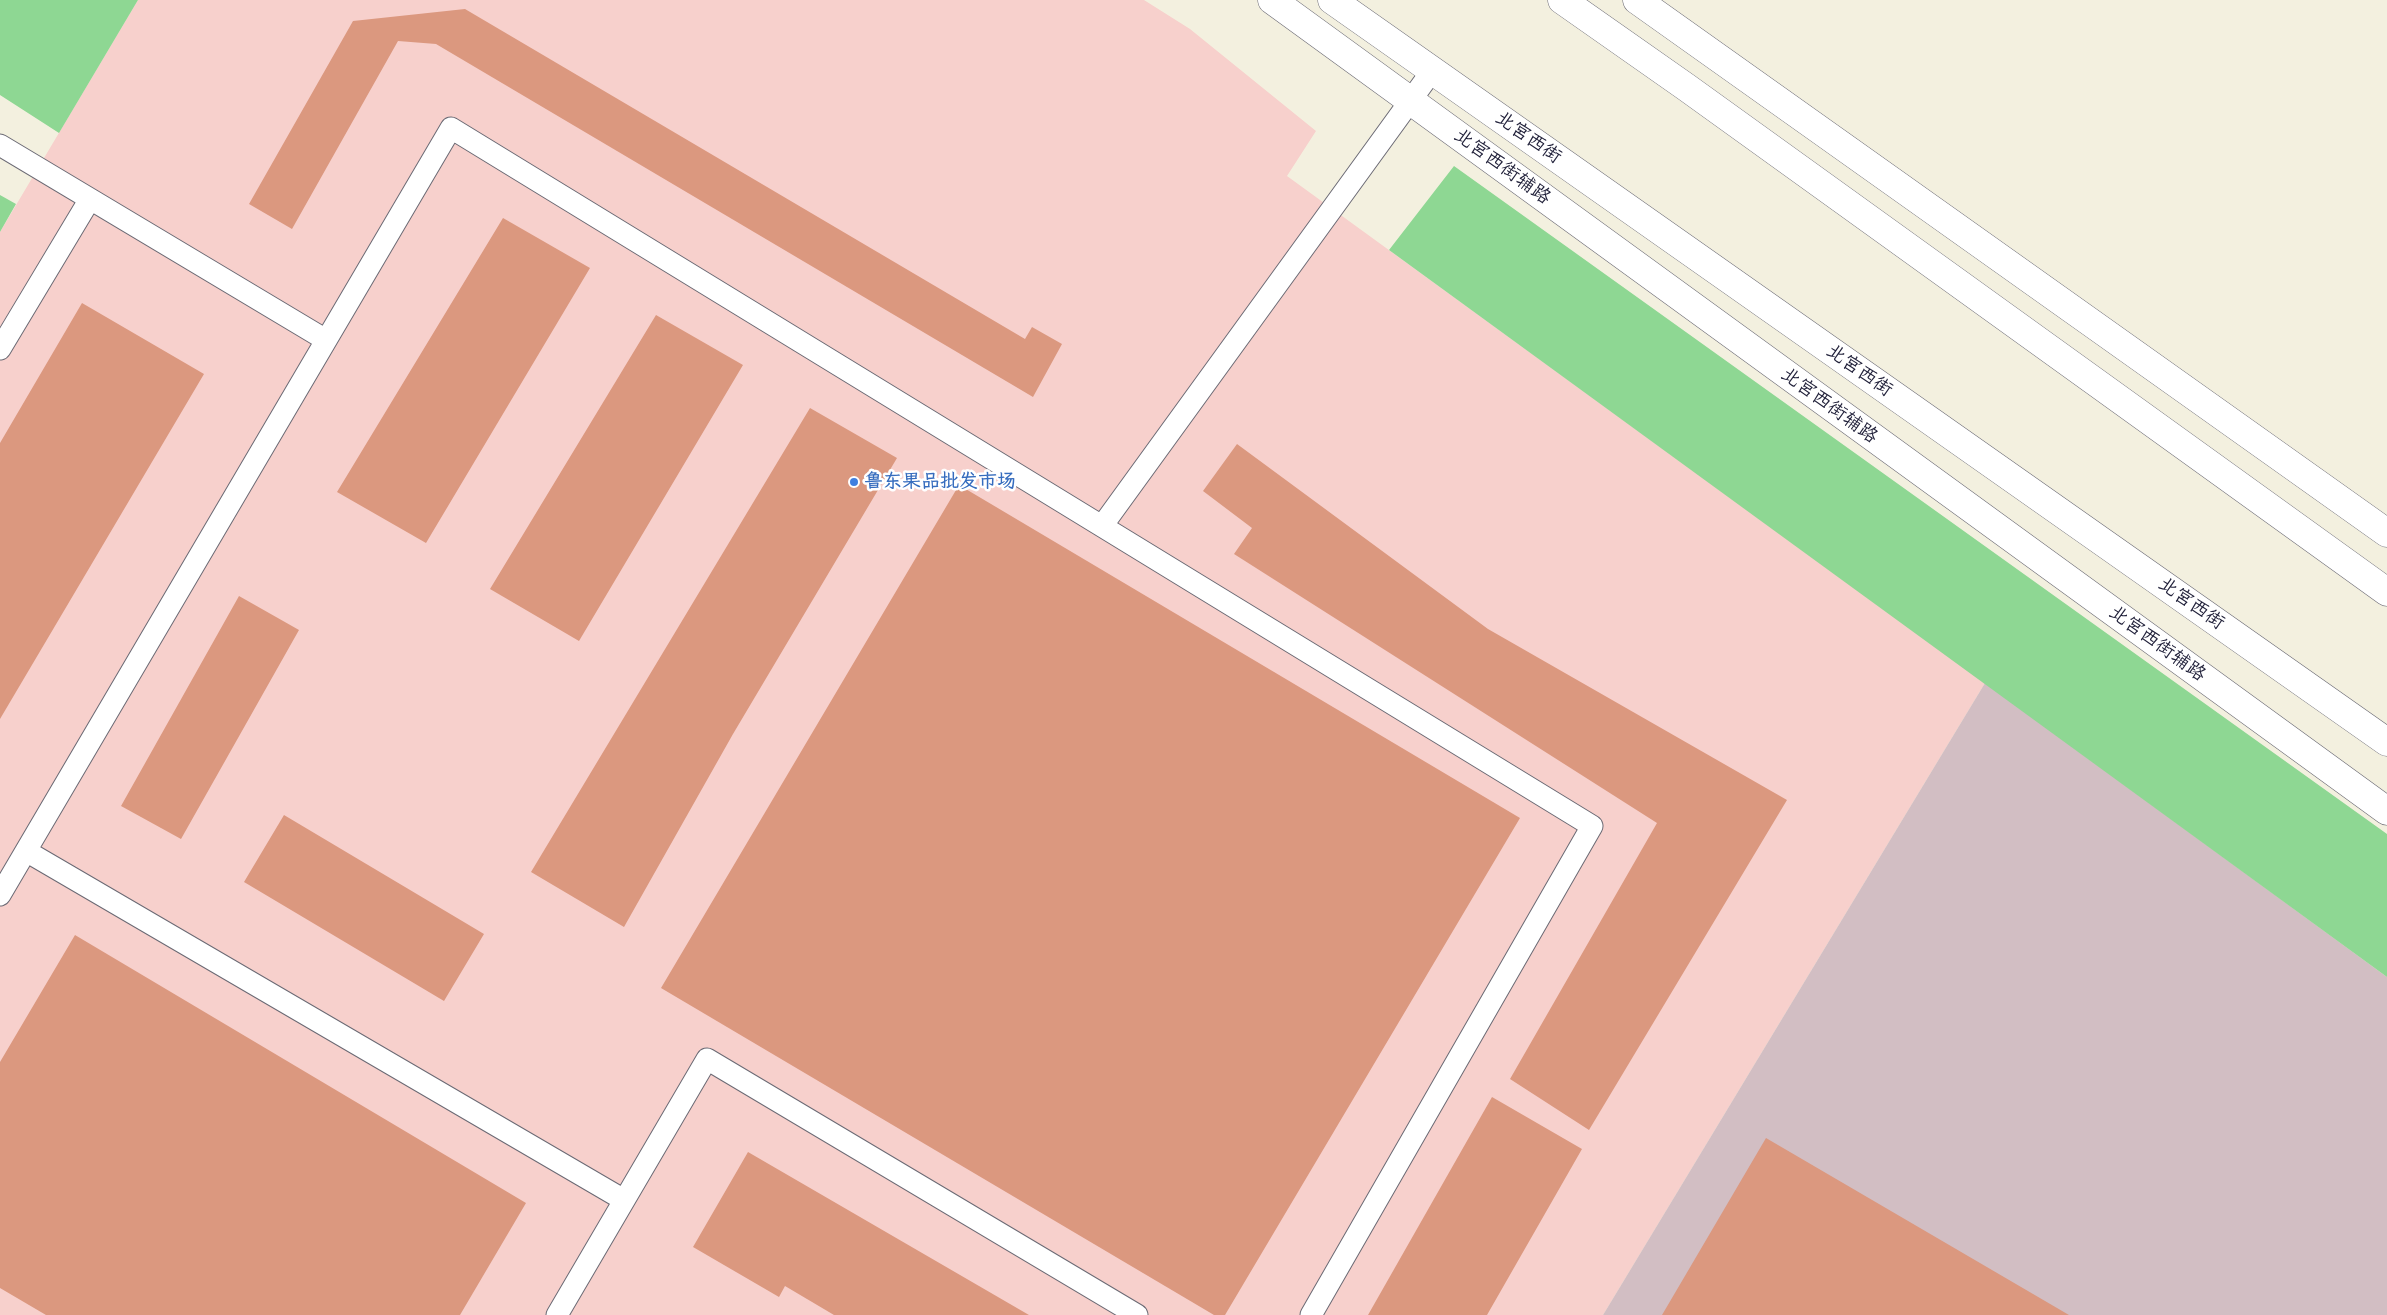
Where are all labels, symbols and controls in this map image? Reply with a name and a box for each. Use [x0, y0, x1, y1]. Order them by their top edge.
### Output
street label: 北宫西街 [1490, 107, 1566, 169]
street label: 北宫西街辅路 [1449, 124, 1555, 210]
street label: 北宫西街 [1821, 340, 1897, 402]
street label: 北宫西街辅路 [1776, 363, 1882, 449]
place label: 鲁东果品批发市场 [864, 471, 1016, 493]
marker: 鲁东果品批发市场 [848, 476, 860, 488]
street label: 北宫西街 [2153, 573, 2229, 635]
street label: 北宫西街辅路 [2104, 601, 2210, 687]

